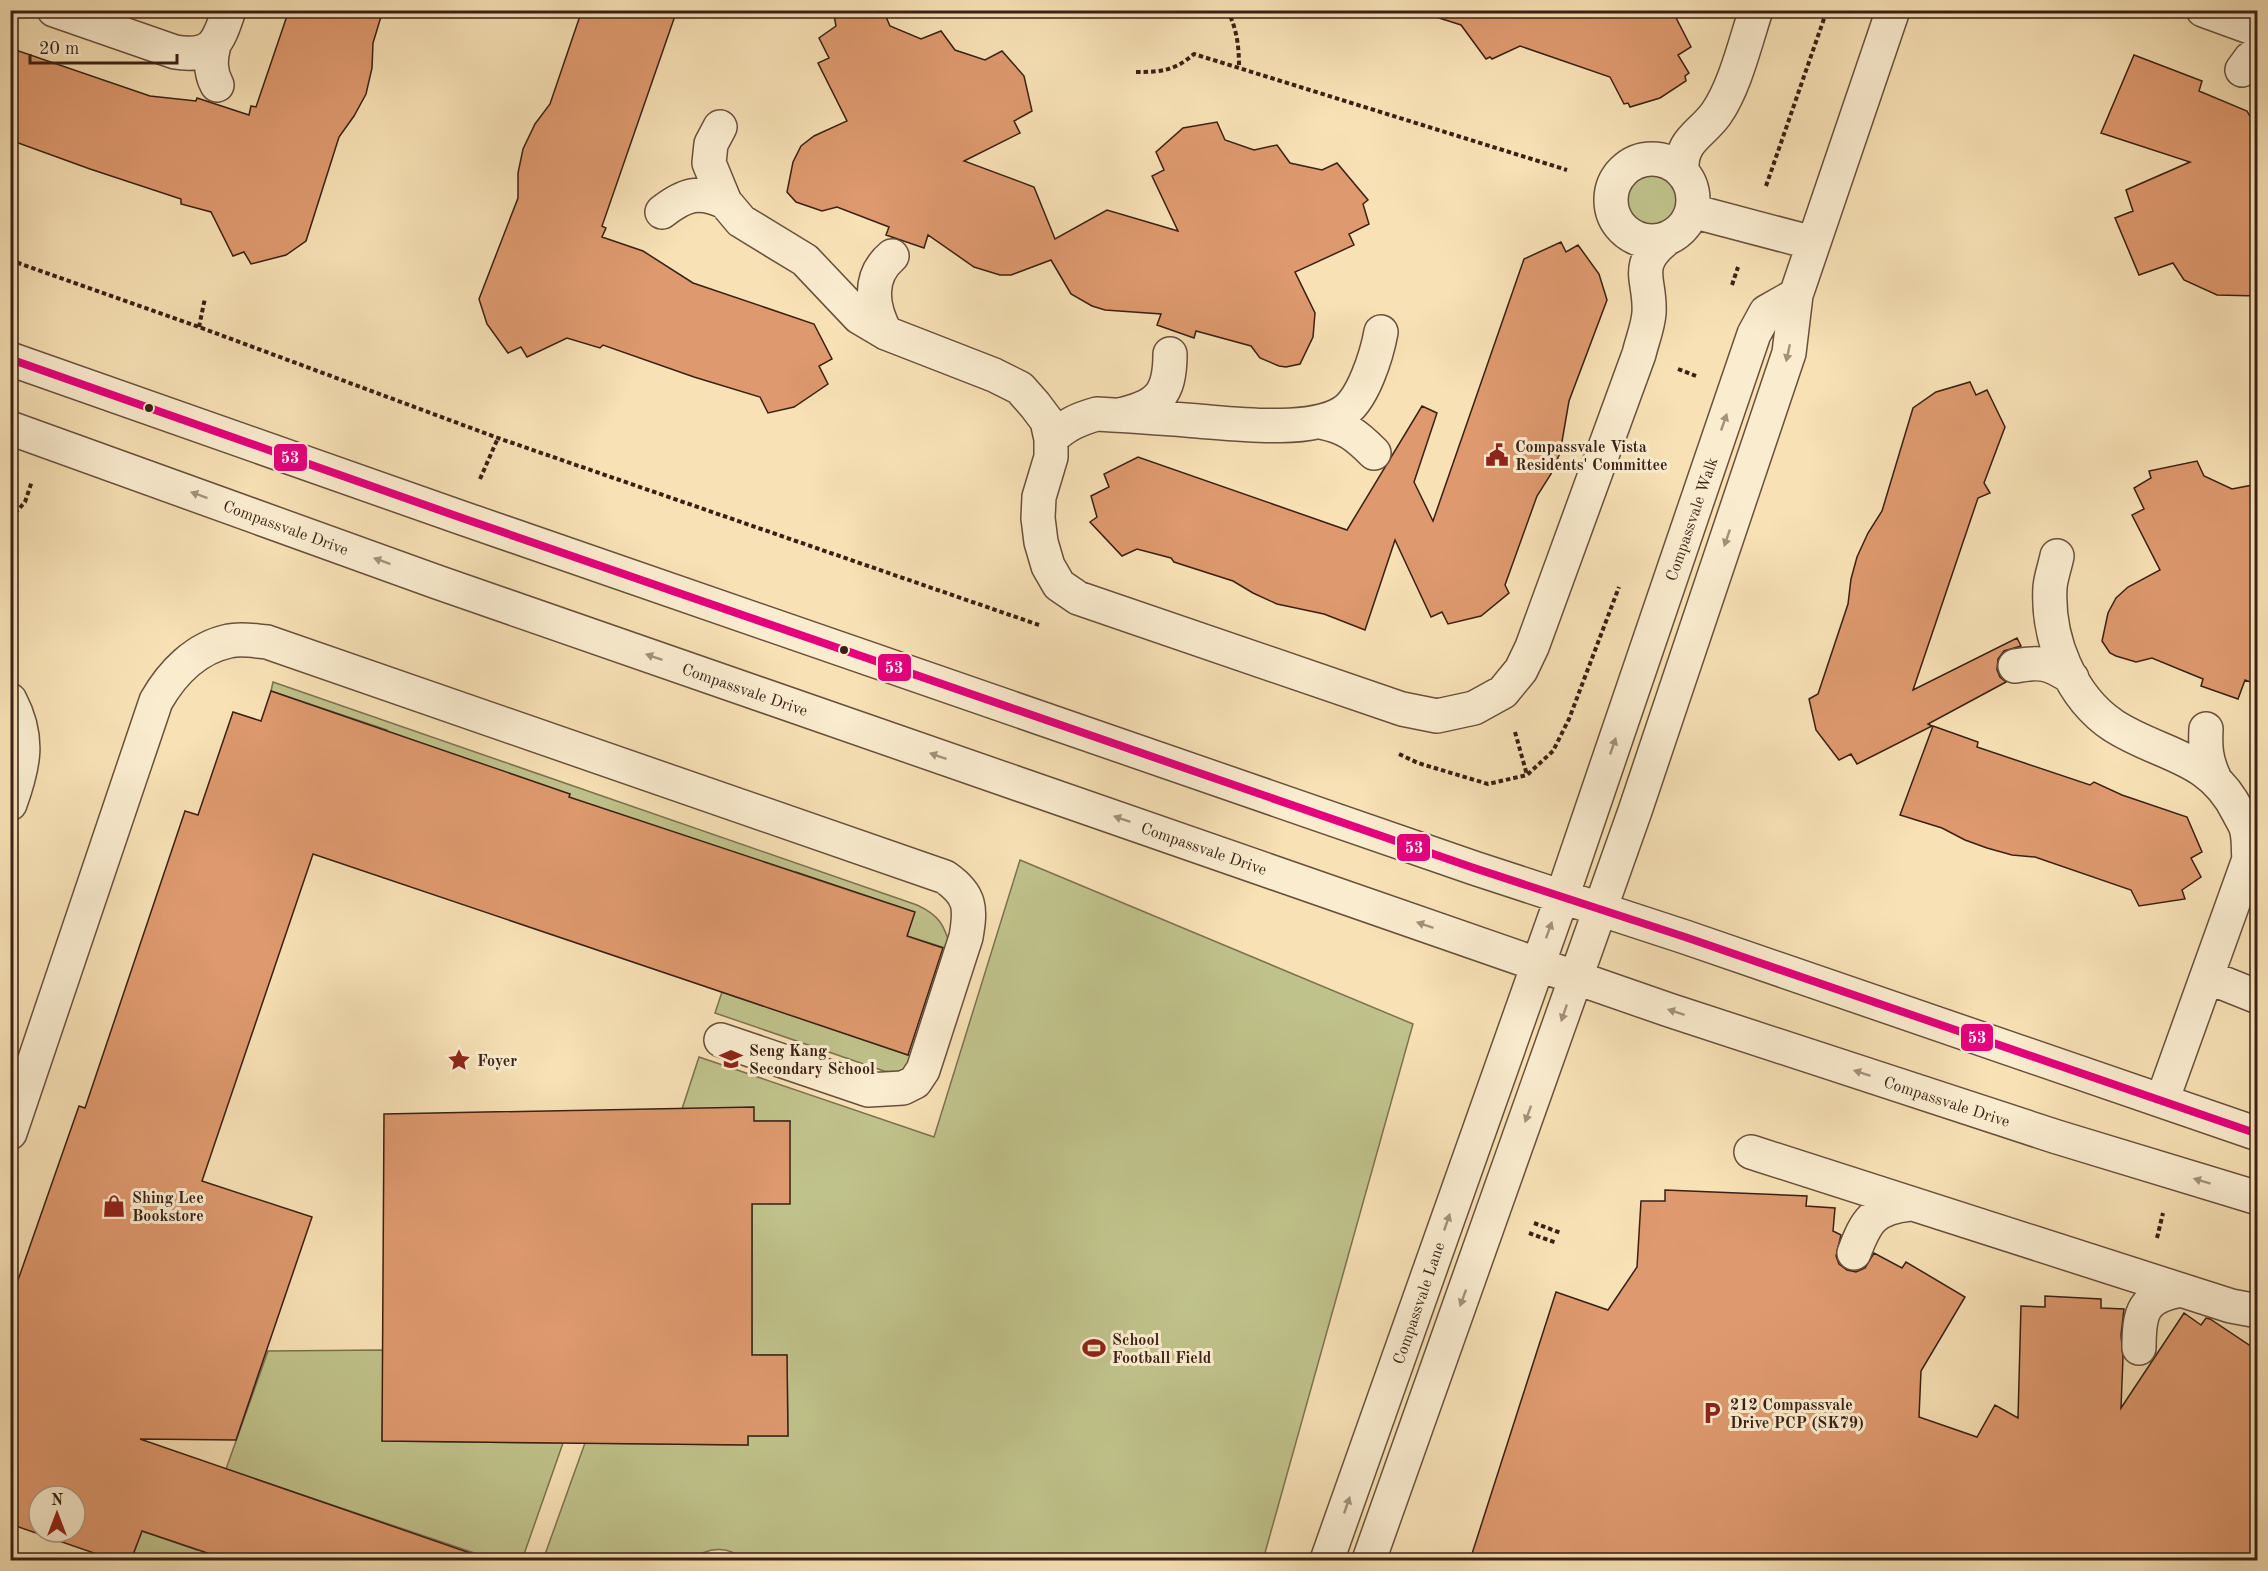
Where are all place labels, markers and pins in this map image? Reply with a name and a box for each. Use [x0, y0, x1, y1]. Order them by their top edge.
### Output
unlabelled marker [143, 402, 155, 414]
place label: Compassvale Vista Residents' Committee [1515, 440, 1668, 474]
public building icon: Compassvale Vista Residents' Committee [1484, 442, 1510, 468]
unlabelled marker [838, 644, 850, 656]
place label: Seng Kang Secondary School [749, 1044, 875, 1078]
school or university icon: Seng Kang Secondary School [718, 1046, 744, 1072]
place icon: Foyer [446, 1047, 472, 1073]
place label: Foyer [477, 1054, 517, 1070]
place label: Shing Lee Bookstore [132, 1191, 204, 1225]
shop icon: Shing Lee Bookstore [101, 1193, 127, 1219]
place label: School Football Field [1112, 1333, 1212, 1367]
sports icon: School Football Field [1081, 1335, 1107, 1361]
place label: 212 Compassvale Drive PCP (SK79) [1730, 1398, 1864, 1432]
parking icon: 212 Compassvale Drive PCP (SK79) [1699, 1400, 1725, 1426]

